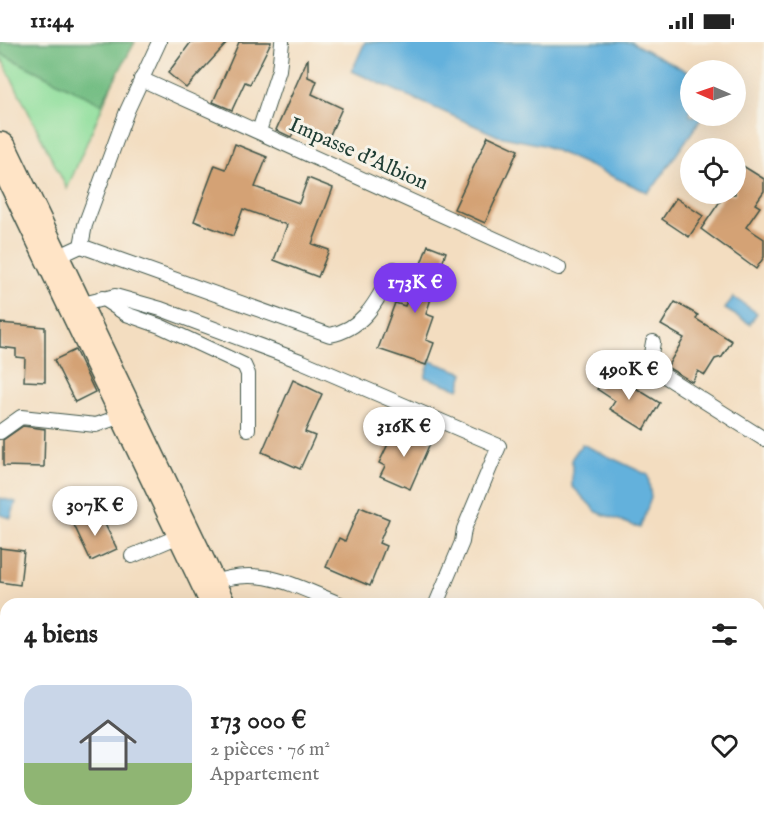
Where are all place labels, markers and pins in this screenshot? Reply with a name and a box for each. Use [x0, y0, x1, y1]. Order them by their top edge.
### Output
pin: 173K € [366, 263, 464, 314]
pin: 490K € [580, 350, 678, 401]
pin: 316K € [355, 407, 453, 458]
pin: 307K € [46, 486, 144, 537]

